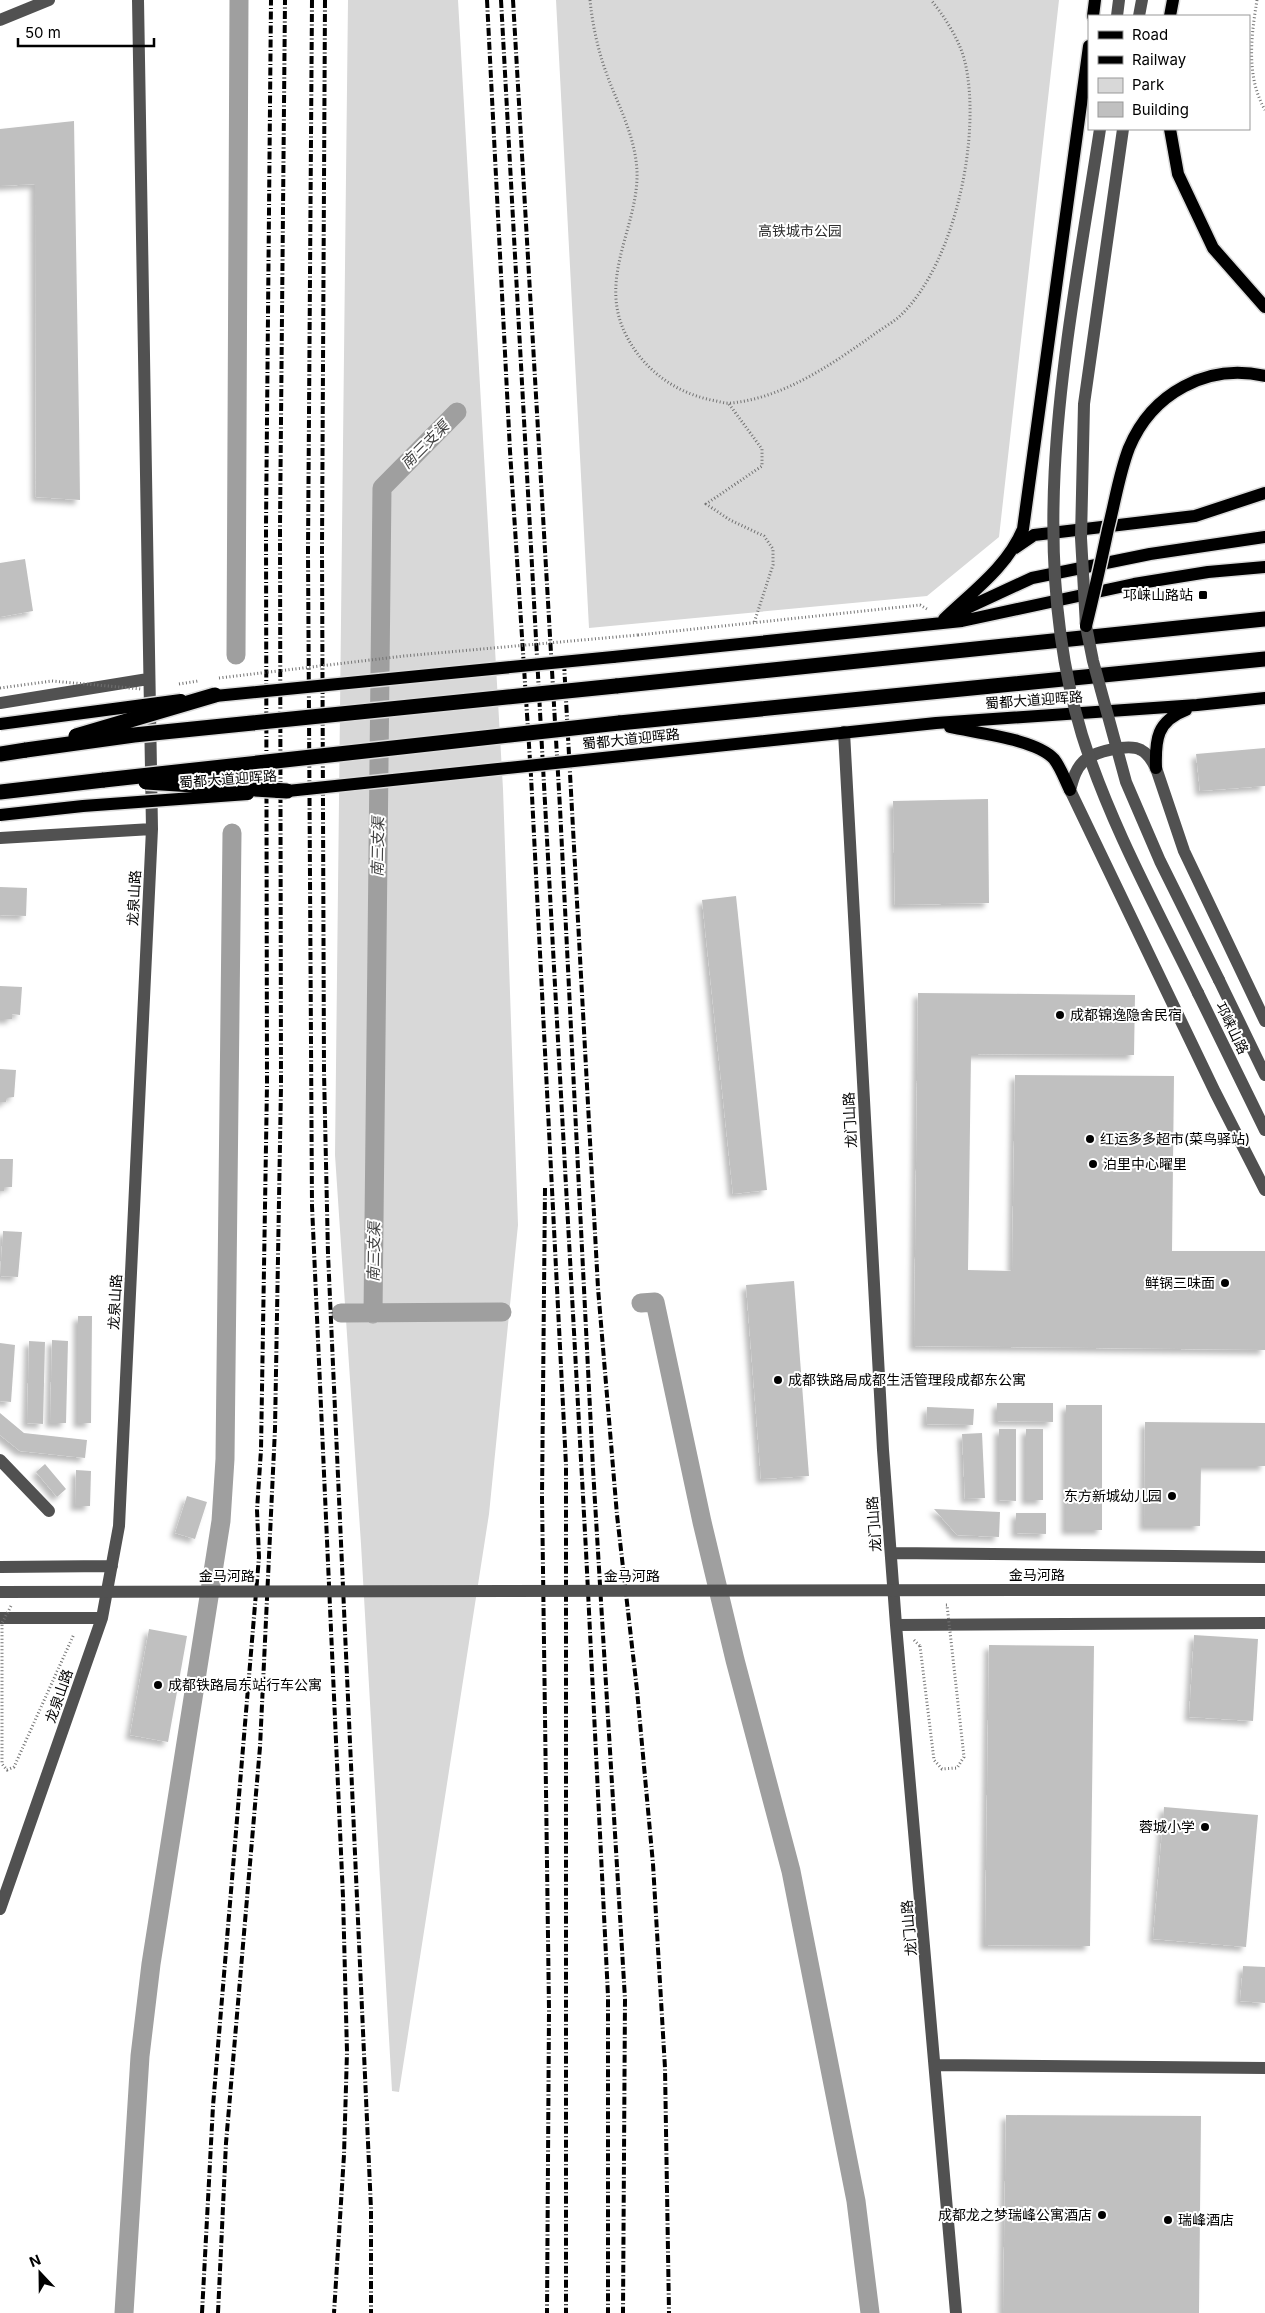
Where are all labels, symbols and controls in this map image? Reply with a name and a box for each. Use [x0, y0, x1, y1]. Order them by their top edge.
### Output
scale bar [18, 15, 154, 47]
legend [1088, 15, 1250, 130]
text: 50 m [25, 23, 61, 42]
text: Road [1132, 25, 1168, 44]
text: Railway [1132, 50, 1187, 69]
text: Park [1132, 75, 1165, 94]
text: Building [1132, 100, 1189, 119]
park label: 高铁城市公园 [758, 222, 842, 239]
water label: 南三支渠 [397, 415, 454, 473]
place label: 邛崃山路站 [1123, 586, 1193, 603]
marker: 邛崃山路站 [1197, 589, 1209, 601]
street label: 蜀都大道迎晖路 [984, 688, 1083, 711]
street label: 蜀都大道迎晖路 [581, 725, 681, 752]
street label: 蜀都大道迎晖路 [178, 767, 277, 790]
water label: 南三支渠 [367, 815, 388, 877]
street label: 龙泉山路 [124, 870, 143, 926]
street label: 邛崃山路 [1213, 999, 1252, 1057]
place label: 成都锦逸隐舍民宿 [1070, 1006, 1182, 1023]
marker: 成都锦逸隐舍民宿 [1054, 1009, 1066, 1021]
street label: 龙门山路 [840, 1092, 859, 1148]
place label: 红运多多超市(菜鸟驿站) [1100, 1130, 1250, 1147]
marker: 红运多多超市(菜鸟驿站) [1084, 1133, 1096, 1145]
place label: 泊里中心曜里 [1103, 1155, 1187, 1172]
marker: 泊里中心曜里 [1087, 1158, 1099, 1170]
water label: 南三支渠 [363, 1220, 384, 1282]
street label: 龙泉山路 [105, 1274, 124, 1330]
place label: 鲜锅三味面 [1145, 1274, 1215, 1291]
marker: 鲜锅三味面 [1219, 1277, 1231, 1289]
place label: 成都铁路局成都生活管理段成都东公寓 [788, 1371, 1026, 1388]
marker: 成都铁路局成都生活管理段成都东公寓 [772, 1374, 784, 1386]
place label: 东方新城幼儿园 [1064, 1487, 1162, 1504]
marker: 东方新城幼儿园 [1166, 1490, 1178, 1502]
street label: 龙门山路 [863, 1496, 884, 1553]
street label: 金马河路 [1009, 1566, 1065, 1583]
street label: 金马河路 [199, 1567, 255, 1584]
street label: 金马河路 [604, 1567, 660, 1584]
street label: 龙泉山路 [41, 1667, 76, 1725]
place label: 成都铁路局东站行车公寓 [168, 1676, 322, 1693]
marker: 成都铁路局东站行车公寓 [152, 1679, 164, 1691]
place label: 蓉城小学 [1139, 1818, 1195, 1835]
marker: 蓉城小学 [1199, 1821, 1211, 1833]
street label: 龙门山路 [898, 1899, 919, 1957]
place label: 成都龙之梦瑞峰公寓酒店 [938, 2206, 1092, 2223]
marker: 成都龙之梦瑞峰公寓酒店 [1096, 2209, 1108, 2221]
place label: 瑞峰酒店 [1178, 2211, 1234, 2228]
marker: 瑞峰酒店 [1162, 2214, 1174, 2226]
north arrow [15, 2248, 65, 2298]
text: N [27, 2251, 43, 2270]

